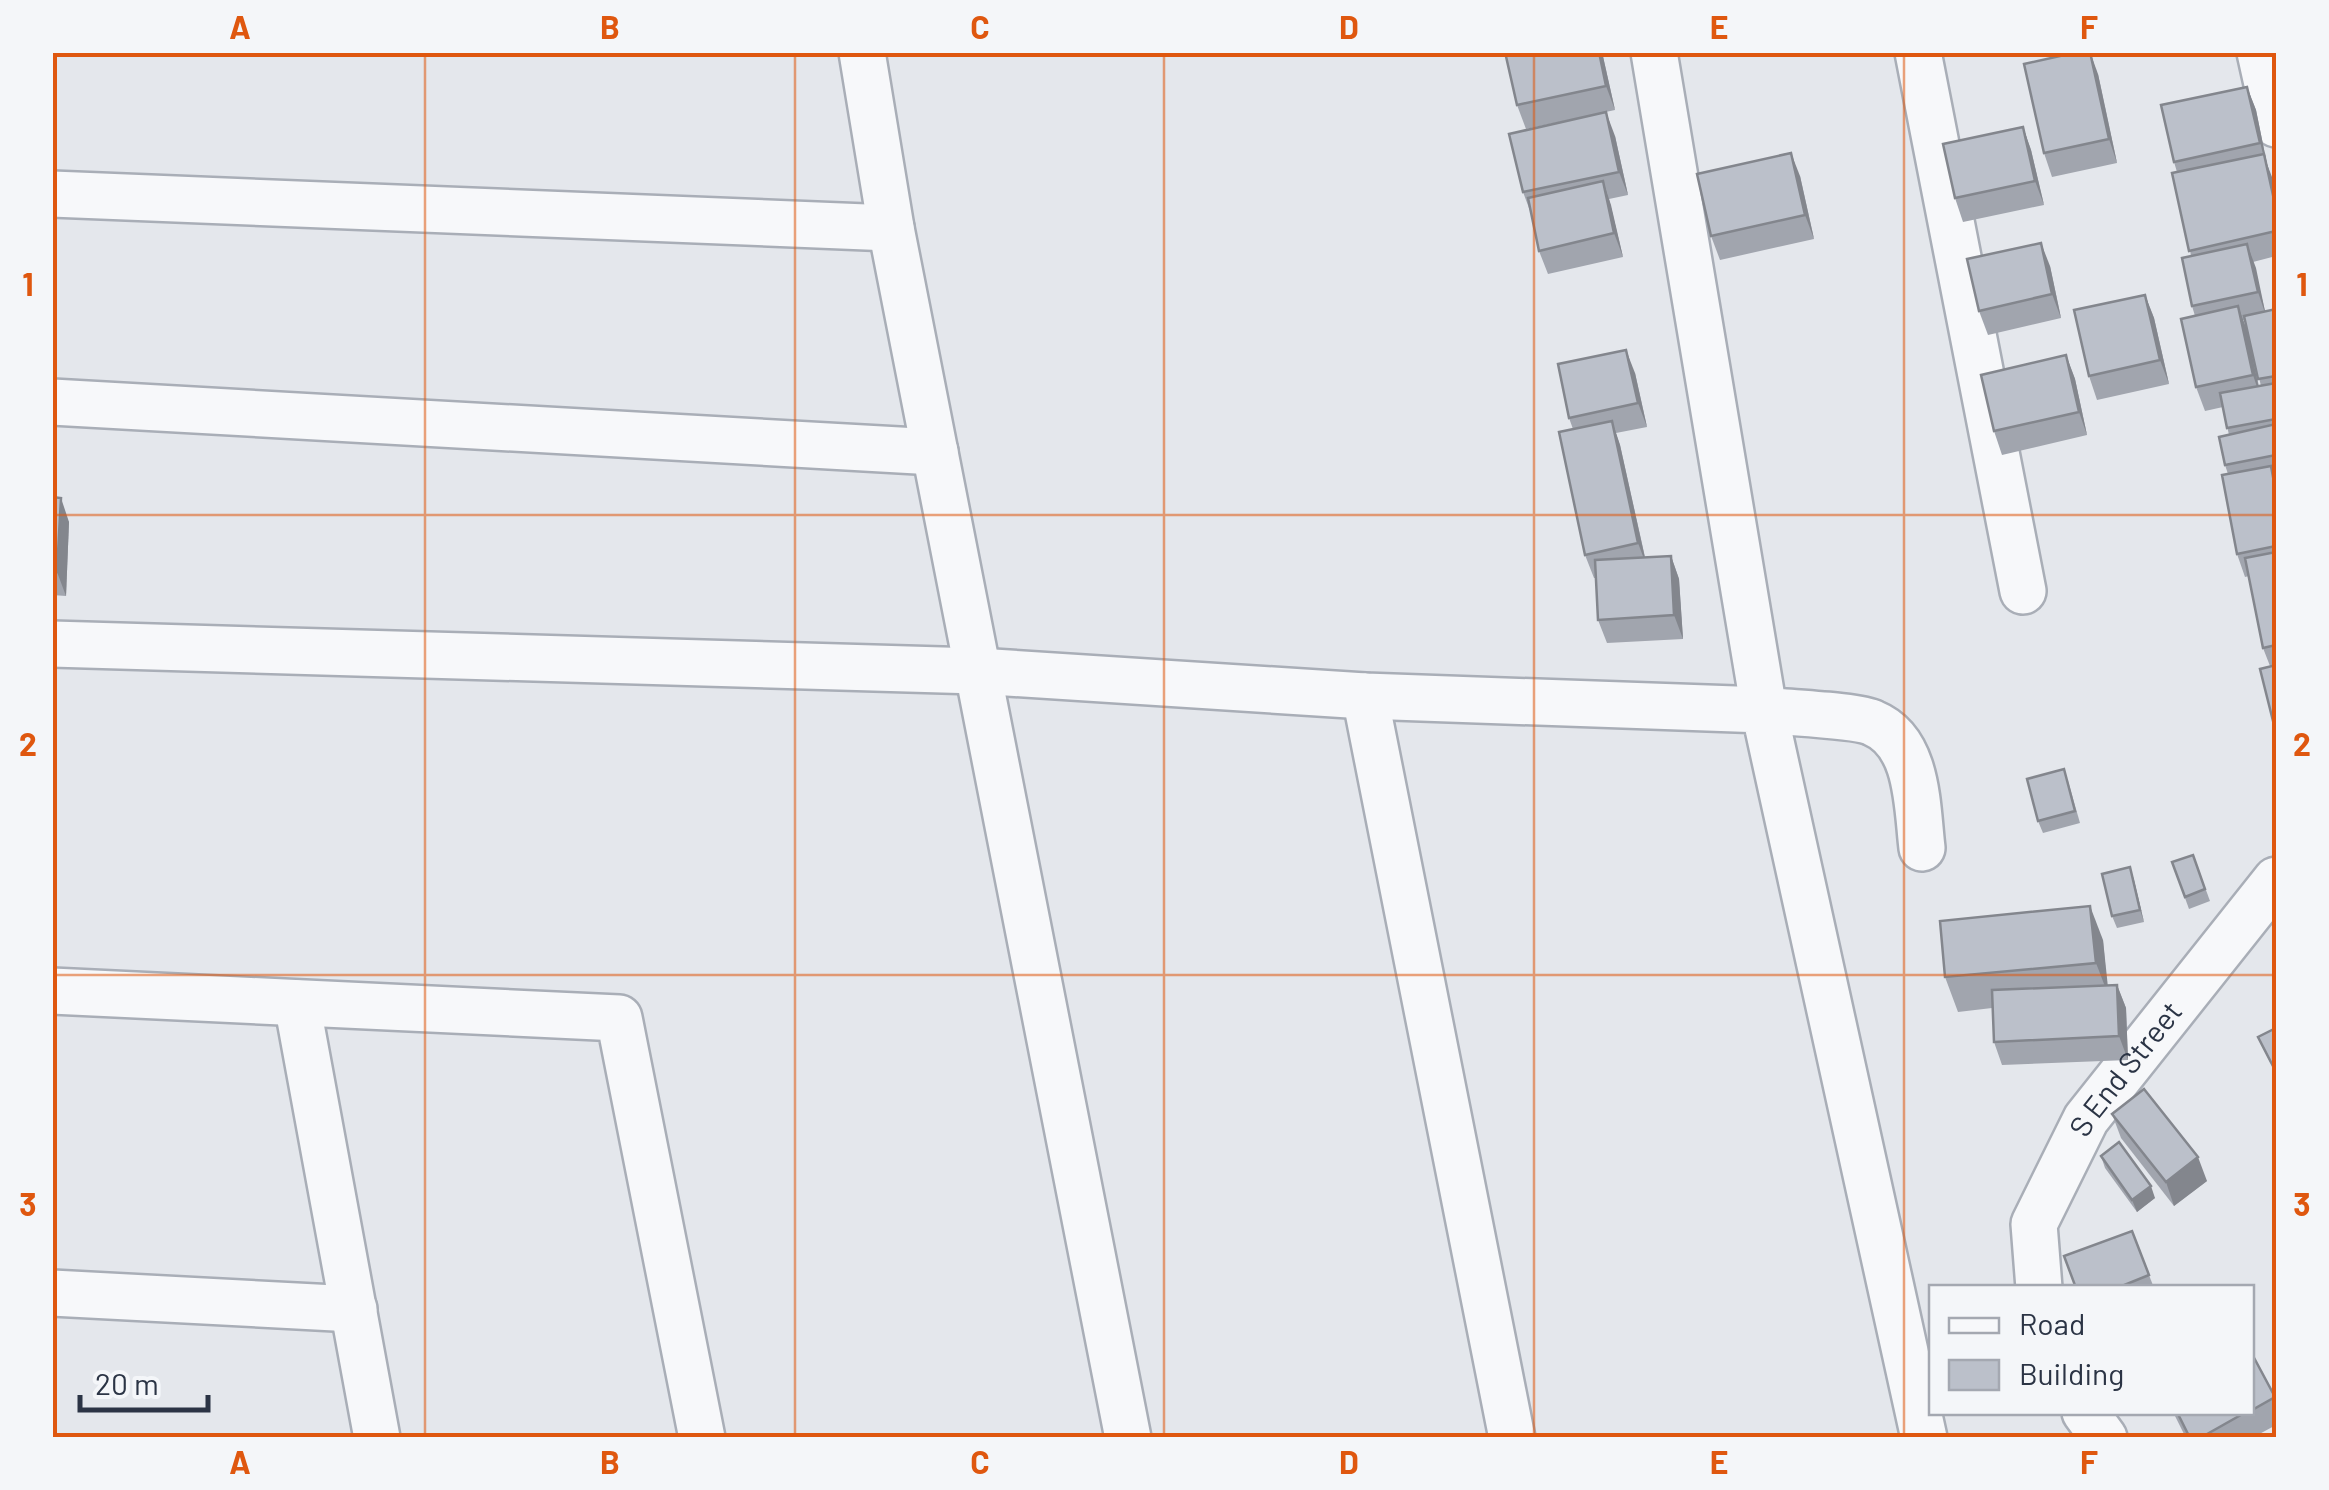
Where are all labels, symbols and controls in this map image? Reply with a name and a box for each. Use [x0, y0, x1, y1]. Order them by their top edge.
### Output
text: A [229, 7, 251, 45]
text: B [600, 7, 620, 45]
text: C [970, 7, 990, 45]
text: D [1339, 7, 1359, 45]
text: E [1710, 7, 1728, 45]
text: F [2080, 7, 2098, 45]
text: 1 [22, 264, 34, 302]
text: 1 [2296, 264, 2308, 302]
text: 2 [19, 724, 37, 762]
text: 2 [2293, 724, 2311, 762]
street label: S End Street [2060, 993, 2189, 1142]
text: 3 [19, 1184, 37, 1222]
text: 3 [2293, 1184, 2311, 1222]
legend [1929, 1285, 2254, 1415]
text: Road [2019, 1305, 2085, 1341]
scale bar [80, 1350, 208, 1412]
text: Building [2019, 1355, 2124, 1391]
text: 20 m [95, 1365, 159, 1401]
text: A [229, 1442, 251, 1480]
text: B [600, 1442, 620, 1480]
text: C [970, 1442, 990, 1480]
text: D [1339, 1442, 1359, 1480]
text: E [1710, 1442, 1728, 1480]
text: F [2080, 1442, 2098, 1480]

